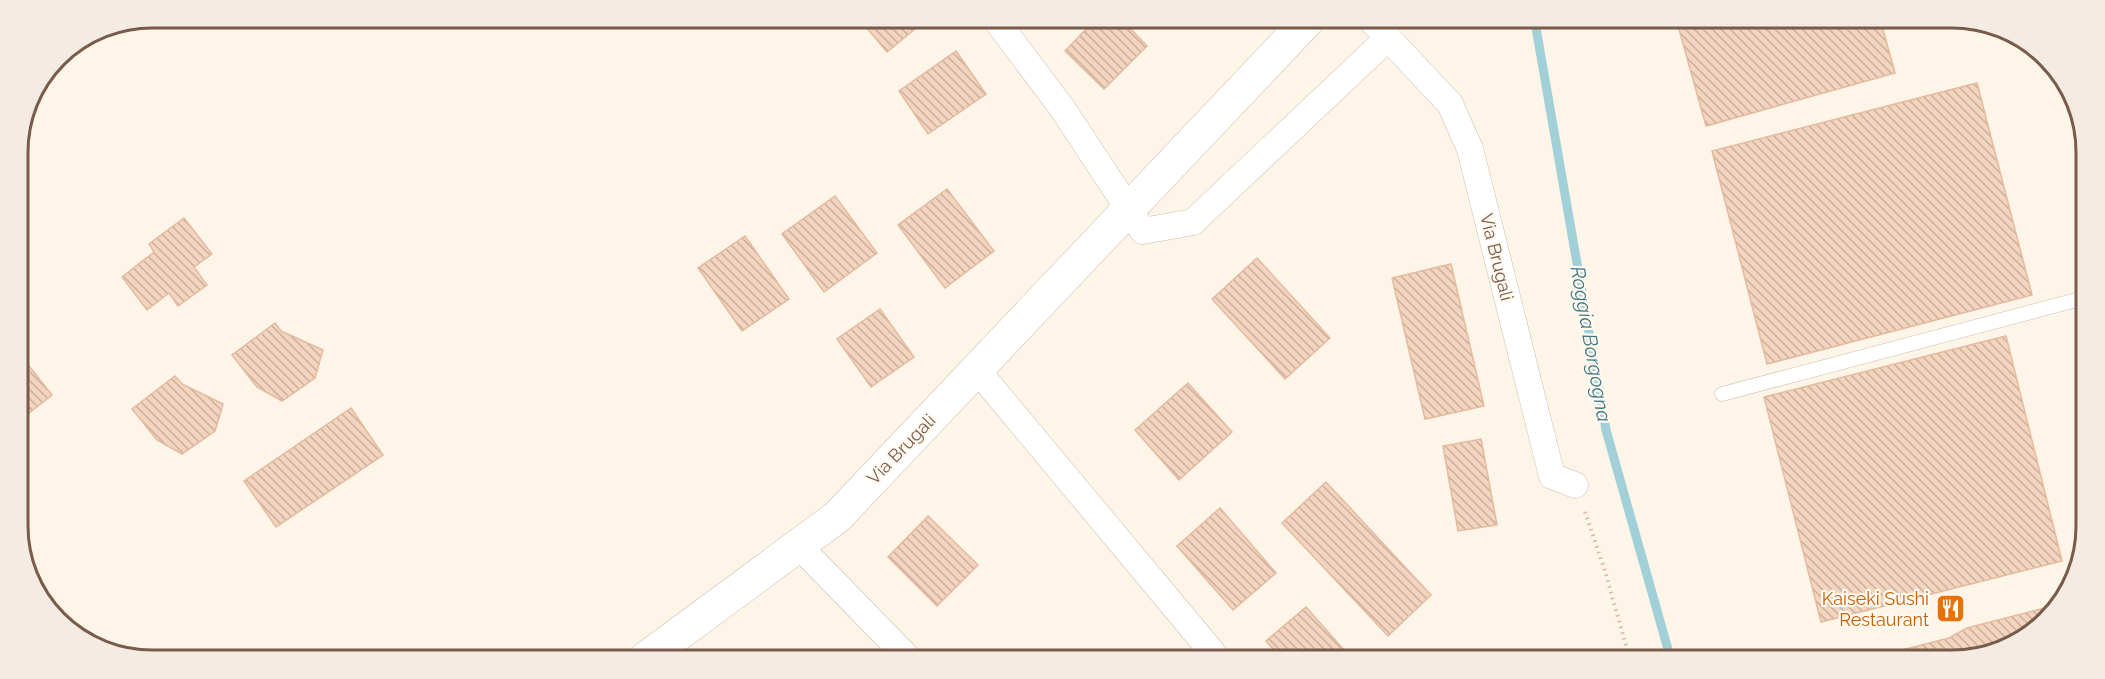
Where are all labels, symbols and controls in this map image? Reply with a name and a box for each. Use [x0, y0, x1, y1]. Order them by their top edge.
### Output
street label: Via Brugali [1476, 211, 1518, 303]
water label: Roggia Borgogna [1565, 264, 1617, 424]
street label: Via Brugali [862, 410, 940, 488]
place label: Kaiseki Sushi Restaurant [1822, 588, 1929, 630]
restaurant icon: Kaiseki Sushi Restaurant [1934, 592, 1966, 624]

